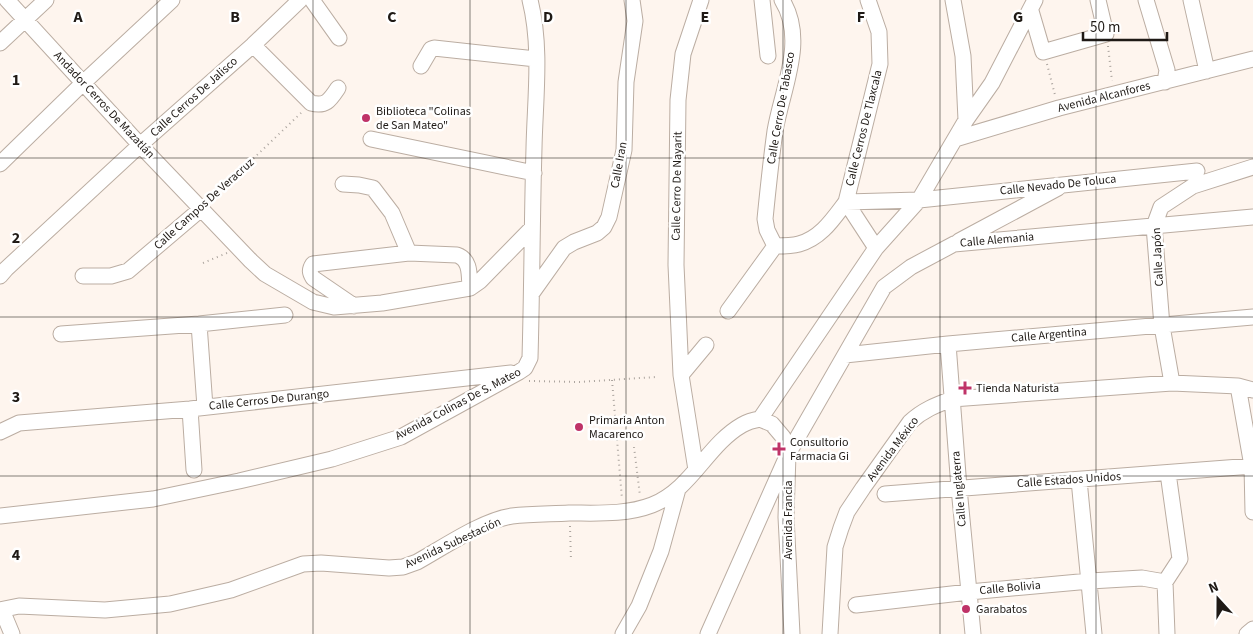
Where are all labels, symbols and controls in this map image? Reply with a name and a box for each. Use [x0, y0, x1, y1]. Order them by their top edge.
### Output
text: A [72, 6, 83, 28]
text: B [230, 6, 240, 28]
text: C [387, 6, 397, 28]
text: D [543, 6, 553, 28]
text: E [701, 6, 709, 28]
text: F [857, 6, 865, 28]
text: G [1013, 6, 1023, 28]
scale bar [1083, 10, 1167, 42]
text: 50 m [1090, 17, 1120, 38]
street label: Andador Cerros De Mazatlán [50, 47, 158, 163]
street label: Calle Cerro De Tabasco [763, 50, 799, 166]
street label: Calle Cerros De Jalisco [146, 53, 242, 141]
street label: Calle Cerros De Tlaxcala [841, 68, 887, 188]
text: 1 [12, 69, 20, 91]
street label: Avenida Alcanfores [1056, 77, 1152, 117]
place label: Biblioteca "Colinas de San Mateo" [376, 103, 471, 134]
marker: Biblioteca "Colinas de San Mateo" [360, 112, 372, 124]
street label: Calle Cerro De Nayarit [668, 131, 686, 241]
street label: Calle Iran [607, 140, 631, 190]
street label: Calle Campos De Veracruz [150, 154, 258, 254]
street label: Calle Nevado De Toluca [999, 170, 1117, 200]
text: 2 [12, 227, 20, 249]
street label: Calle Japón [1148, 227, 1168, 287]
street label: Calle Alemania [959, 228, 1035, 252]
street label: Calle Argentina [1010, 323, 1088, 347]
street label: Avenida Colinas De S. Mateo [392, 364, 524, 444]
place label: Tienda Naturista [976, 380, 1059, 397]
marker: Tienda Naturista [958, 381, 972, 395]
street label: Calle Cerros De Durango [208, 385, 330, 415]
text: 3 [12, 386, 20, 408]
place label: Primaria Anton Macarenco [589, 412, 665, 443]
street label: Avenida México [863, 413, 923, 485]
marker: Primaria Anton Macarenco [573, 421, 585, 433]
place label: Consultorio Farmacia Gi [790, 434, 849, 465]
marker: Consultorio Farmacia Gi [772, 442, 786, 456]
street label: Calle Inglaterra [947, 450, 971, 528]
street label: Calle Estados Unidos [1016, 468, 1122, 492]
street label: Avenida Francia [780, 480, 797, 560]
street label: Avenida Subestación [402, 513, 504, 573]
text: 4 [12, 544, 21, 566]
north arrow [1193, 574, 1243, 624]
street label: Calle Bolivia [979, 577, 1041, 599]
text: N [1206, 577, 1222, 599]
place label: Garabatos [976, 601, 1027, 618]
marker: Garabatos [960, 603, 972, 615]

